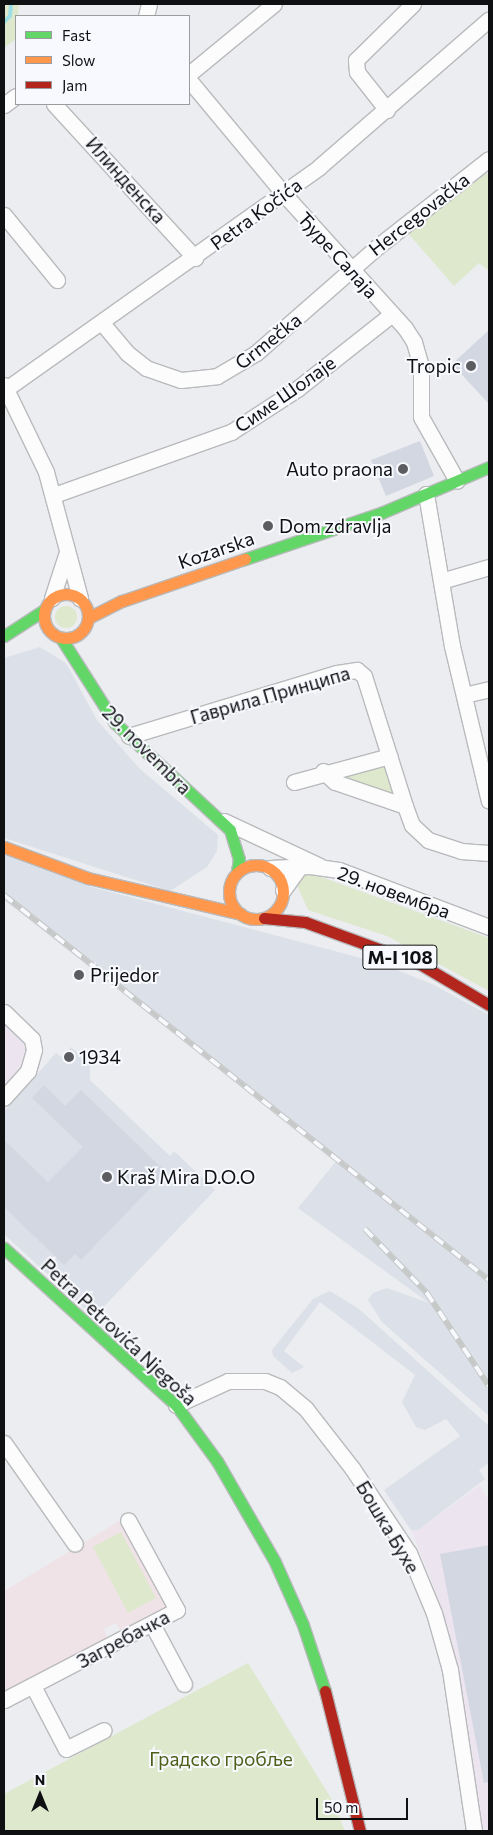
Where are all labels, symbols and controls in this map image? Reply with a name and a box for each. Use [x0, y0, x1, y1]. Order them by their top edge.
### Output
legend [15, 15, 190, 105]
text: Fast [62, 26, 91, 44]
text: Slow [62, 51, 95, 69]
text: Jam [62, 76, 87, 94]
street label: Илинденска [81, 132, 171, 228]
street label: Hercegovačka [364, 168, 474, 260]
street label: Petra Kočića [206, 173, 306, 255]
street label: Ђуре Салаја [293, 207, 383, 303]
street label: Grmečka [230, 308, 306, 374]
street label: Симе Шолаје [230, 351, 340, 437]
place label: Tropic [406, 355, 461, 377]
marker: Tropic [465, 360, 477, 372]
place label: Auto praona [286, 458, 393, 480]
marker: Auto praona [397, 463, 409, 475]
place label: Dom zdravlja [279, 515, 391, 537]
marker: Dom zdravlja [261, 519, 275, 533]
street label: Kozarska [175, 526, 257, 574]
street label: Гаврила Принципа [187, 661, 353, 729]
street label: 29. novembra [98, 701, 196, 799]
street label: 29. новембра [335, 861, 453, 923]
road number: M-I 108 [361, 942, 439, 972]
place label: Prijedor [90, 964, 159, 986]
marker: Prijedor [72, 968, 86, 982]
place label: 1934 [79, 1046, 121, 1068]
marker: 1934 [63, 1051, 75, 1063]
place label: Kraš Mira D.O.O [117, 1166, 255, 1188]
marker: Kraš Mira D.O.O [101, 1171, 113, 1183]
street label: Petra Petrovića Njegoša [36, 1254, 202, 1410]
street label: Бошка Бухе [352, 1477, 424, 1577]
street label: Загребачка [73, 1605, 173, 1673]
park label: Градско гробље [149, 1748, 293, 1770]
north arrow [15, 1770, 65, 1820]
text: N [35, 1771, 45, 1788]
scale bar [318, 1788, 410, 1820]
text: 50 m [324, 1798, 358, 1816]

